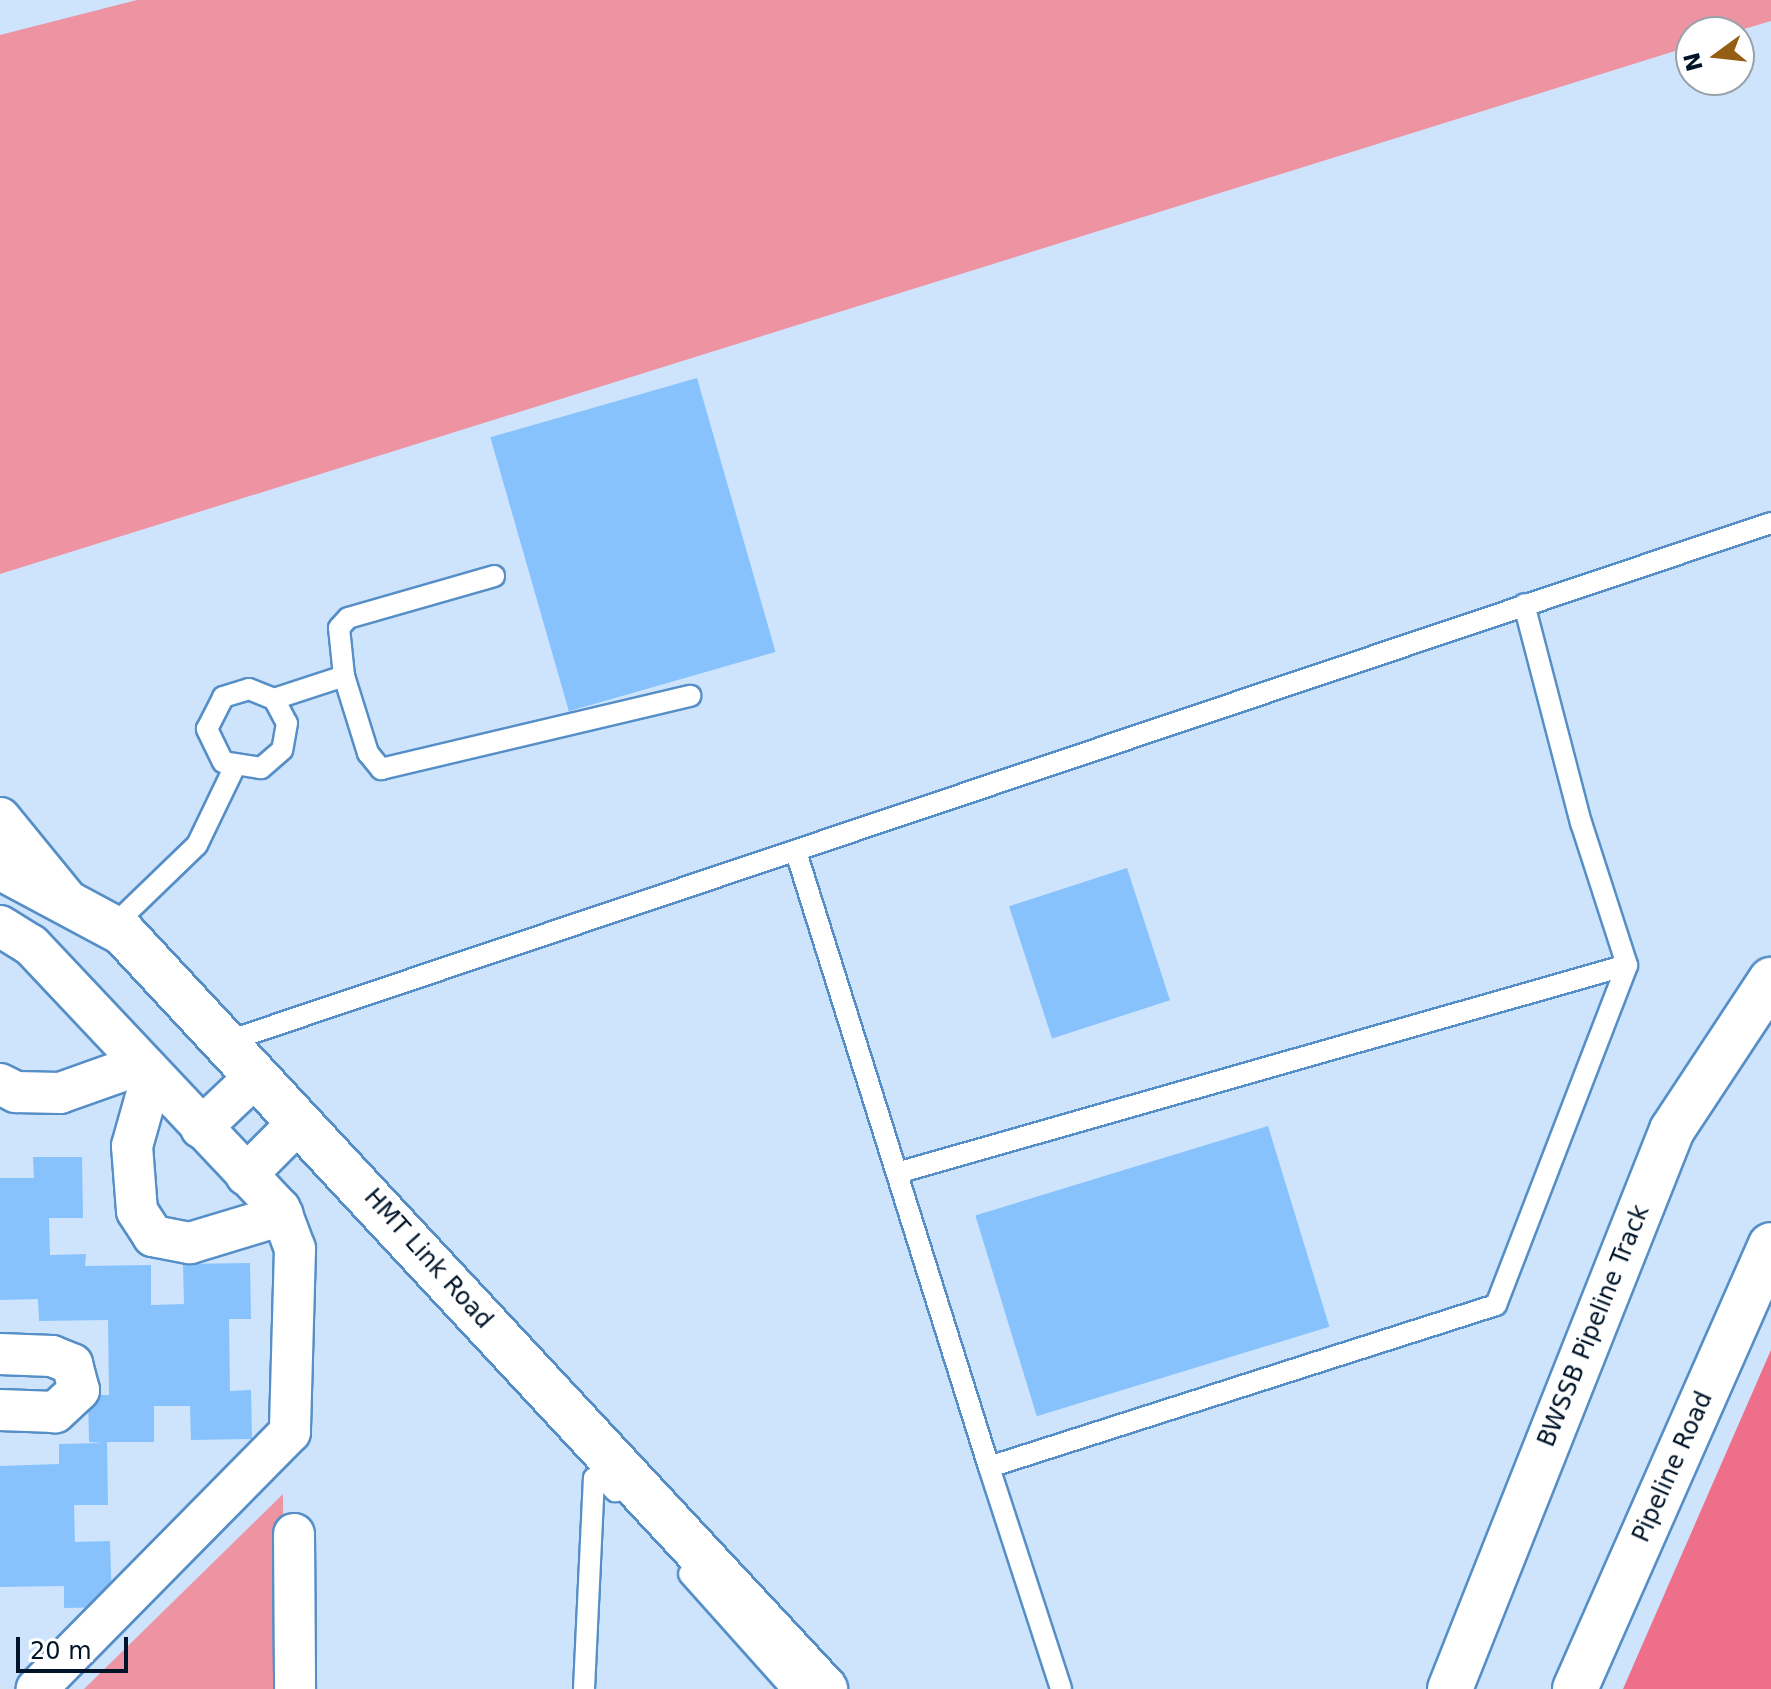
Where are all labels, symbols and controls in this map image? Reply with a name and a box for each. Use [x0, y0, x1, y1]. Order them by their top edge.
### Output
north arrow [1675, 16, 1755, 96]
text: N [1679, 50, 1708, 74]
street label: HMT Link Road [358, 1183, 498, 1335]
street label: BWSSB Pipeline Track [1532, 1201, 1656, 1451]
street label: Pipeline Road [1627, 1387, 1719, 1547]
scale bar [20, 1621, 132, 1671]
text: 20 m [30, 1637, 92, 1665]

